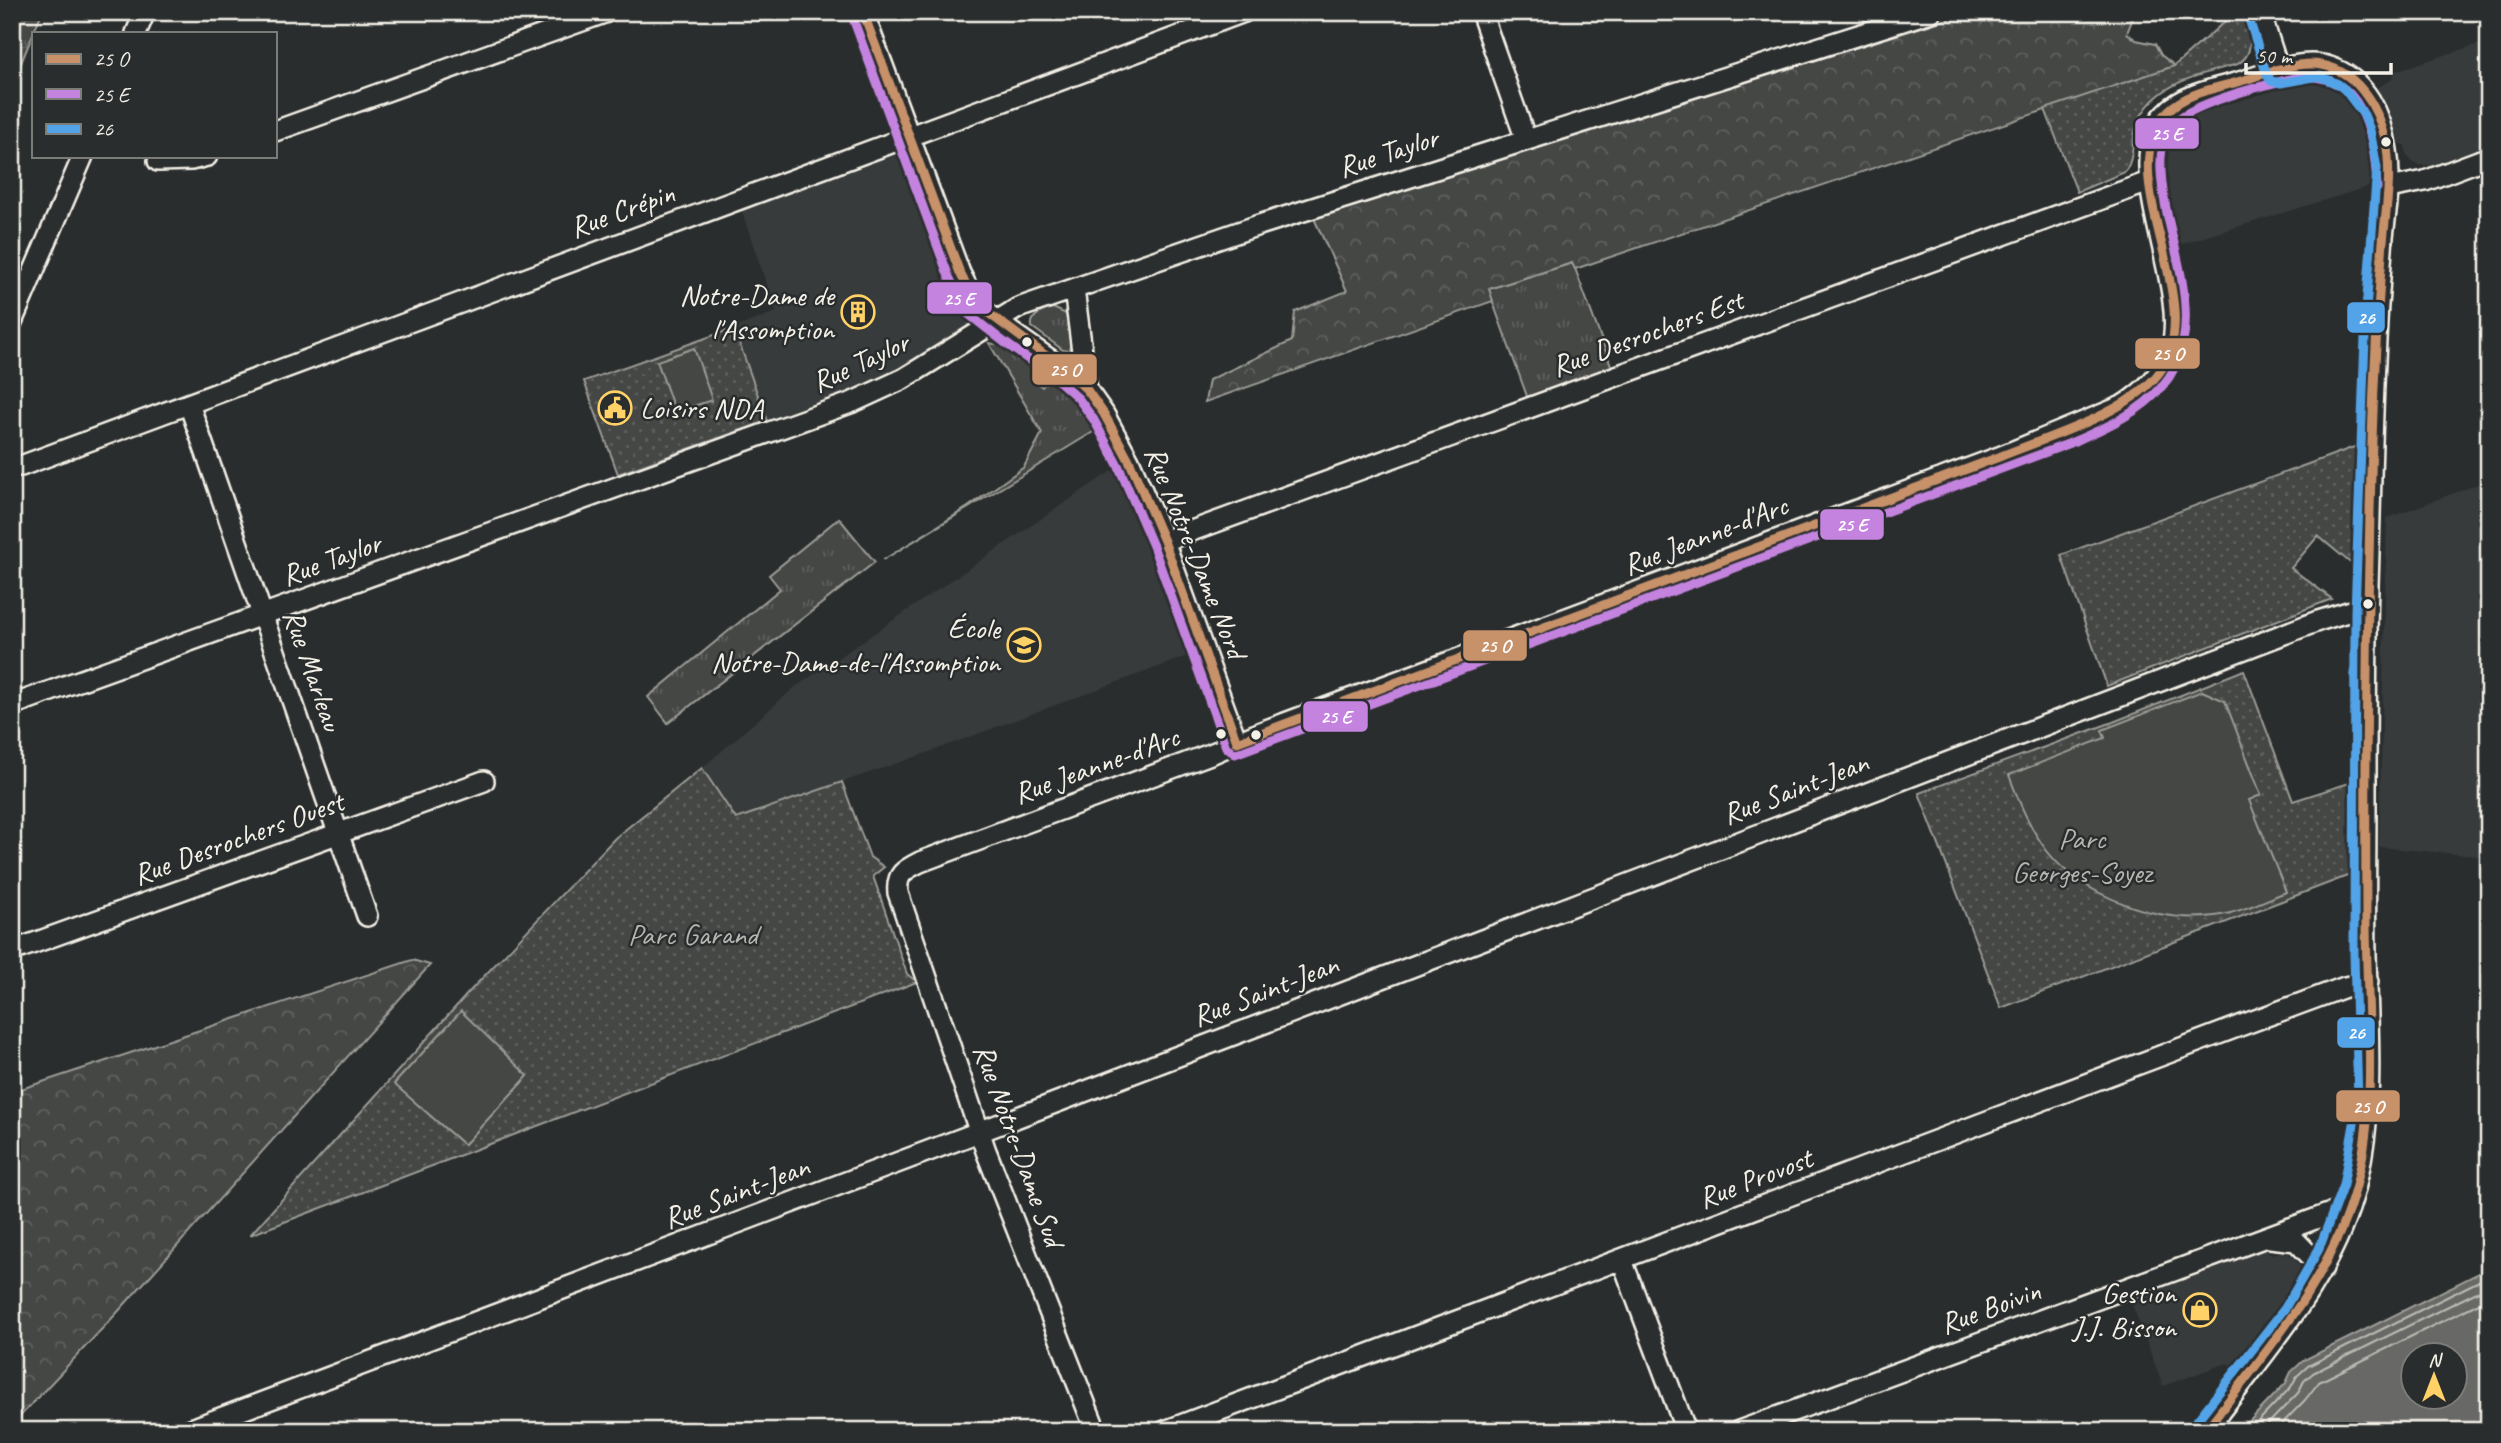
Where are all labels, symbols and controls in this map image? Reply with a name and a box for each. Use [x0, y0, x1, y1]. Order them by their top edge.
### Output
legend [32, 32, 276, 158]
scale bar [2246, 32, 2391, 76]
text: 50 m [2256, 43, 2294, 69]
text: 25 O [94, 46, 131, 72]
text: 25 E [94, 82, 132, 108]
text: 26 [94, 116, 113, 142]
street label: Rue Taylor [1333, 117, 1445, 186]
line badge: 25 E [2134, 117, 2200, 150]
text: 25 E [2151, 122, 2186, 146]
unlabelled marker [2379, 135, 2393, 149]
street label: Rue Crépin [564, 173, 680, 246]
place label: Notre-Dame de l'Assomption [679, 276, 836, 348]
street label: Rue Desrochers Est [1546, 280, 1751, 385]
line badge: 25 E [926, 281, 993, 315]
text: 25 E [943, 287, 978, 311]
building icon: Notre-Dame de l'Assomption [839, 293, 877, 331]
line badge: 26 [2346, 301, 2386, 334]
text: 26 [2357, 306, 2377, 330]
street label: Rue Taylor [805, 322, 917, 401]
unlabelled marker [1020, 335, 1034, 349]
line badge: 25 O [2134, 337, 2201, 370]
text: 25 O [2153, 342, 2186, 366]
line badge: 25 O [1031, 353, 1098, 386]
text: 25 O [1050, 358, 1083, 382]
public building icon: Loisirs NDA [596, 389, 634, 427]
place label: Loisirs NDA [640, 389, 765, 427]
street label: Rue Notre-Dame Nord [1136, 440, 1257, 668]
street label: Rue Jeanne-d'Arc [1617, 486, 1794, 584]
line badge: 25 E [1819, 508, 1885, 541]
text: 25 E [1836, 513, 1871, 537]
street label: Rue Taylor [276, 523, 388, 594]
unlabelled marker [2361, 597, 2375, 611]
street label: Rue Marleau [275, 604, 352, 738]
place label: École Notre-Dame-de-l'Assomption [711, 609, 1002, 681]
school or university icon: École Notre-Dame-de-l'Assomption [1005, 626, 1043, 664]
line badge: 25 O [1462, 629, 1528, 662]
text: 25 O [1480, 634, 1513, 658]
line badge: 25 E [1302, 700, 1369, 733]
text: 25 E [1320, 705, 1355, 729]
street label: Rue Jeanne-d'Arc [1008, 717, 1185, 812]
unlabelled marker [1214, 727, 1228, 741]
unlabelled marker [1249, 728, 1263, 742]
street label: Rue Saint-Jean [1717, 742, 1875, 833]
street label: Rue Desrochers Ouest [128, 781, 351, 894]
park label: Parc Georges-Soyez [2012, 819, 2155, 891]
park label: Parc Garand [628, 915, 762, 953]
street label: Rue Saint-Jean [1187, 944, 1345, 1035]
line badge: 26 [2336, 1016, 2376, 1049]
text: 26 [2347, 1021, 2367, 1045]
street label: Rue Notre-Dame Sud [965, 1038, 1075, 1255]
line badge: 25 O [2335, 1089, 2401, 1123]
text: 25 O [2353, 1095, 2386, 1119]
street label: Rue Provost [1693, 1138, 1820, 1217]
street label: Rue Saint-Jean [658, 1146, 816, 1237]
street label: Rue Boivin [1935, 1271, 2046, 1343]
place label: Gestion J.J. Bisson [2070, 1274, 2177, 1346]
shop icon: Gestion J.J. Bisson [2181, 1291, 2219, 1329]
north arrow [2400, 1342, 2470, 1412]
text: N [2428, 1348, 2443, 1372]

